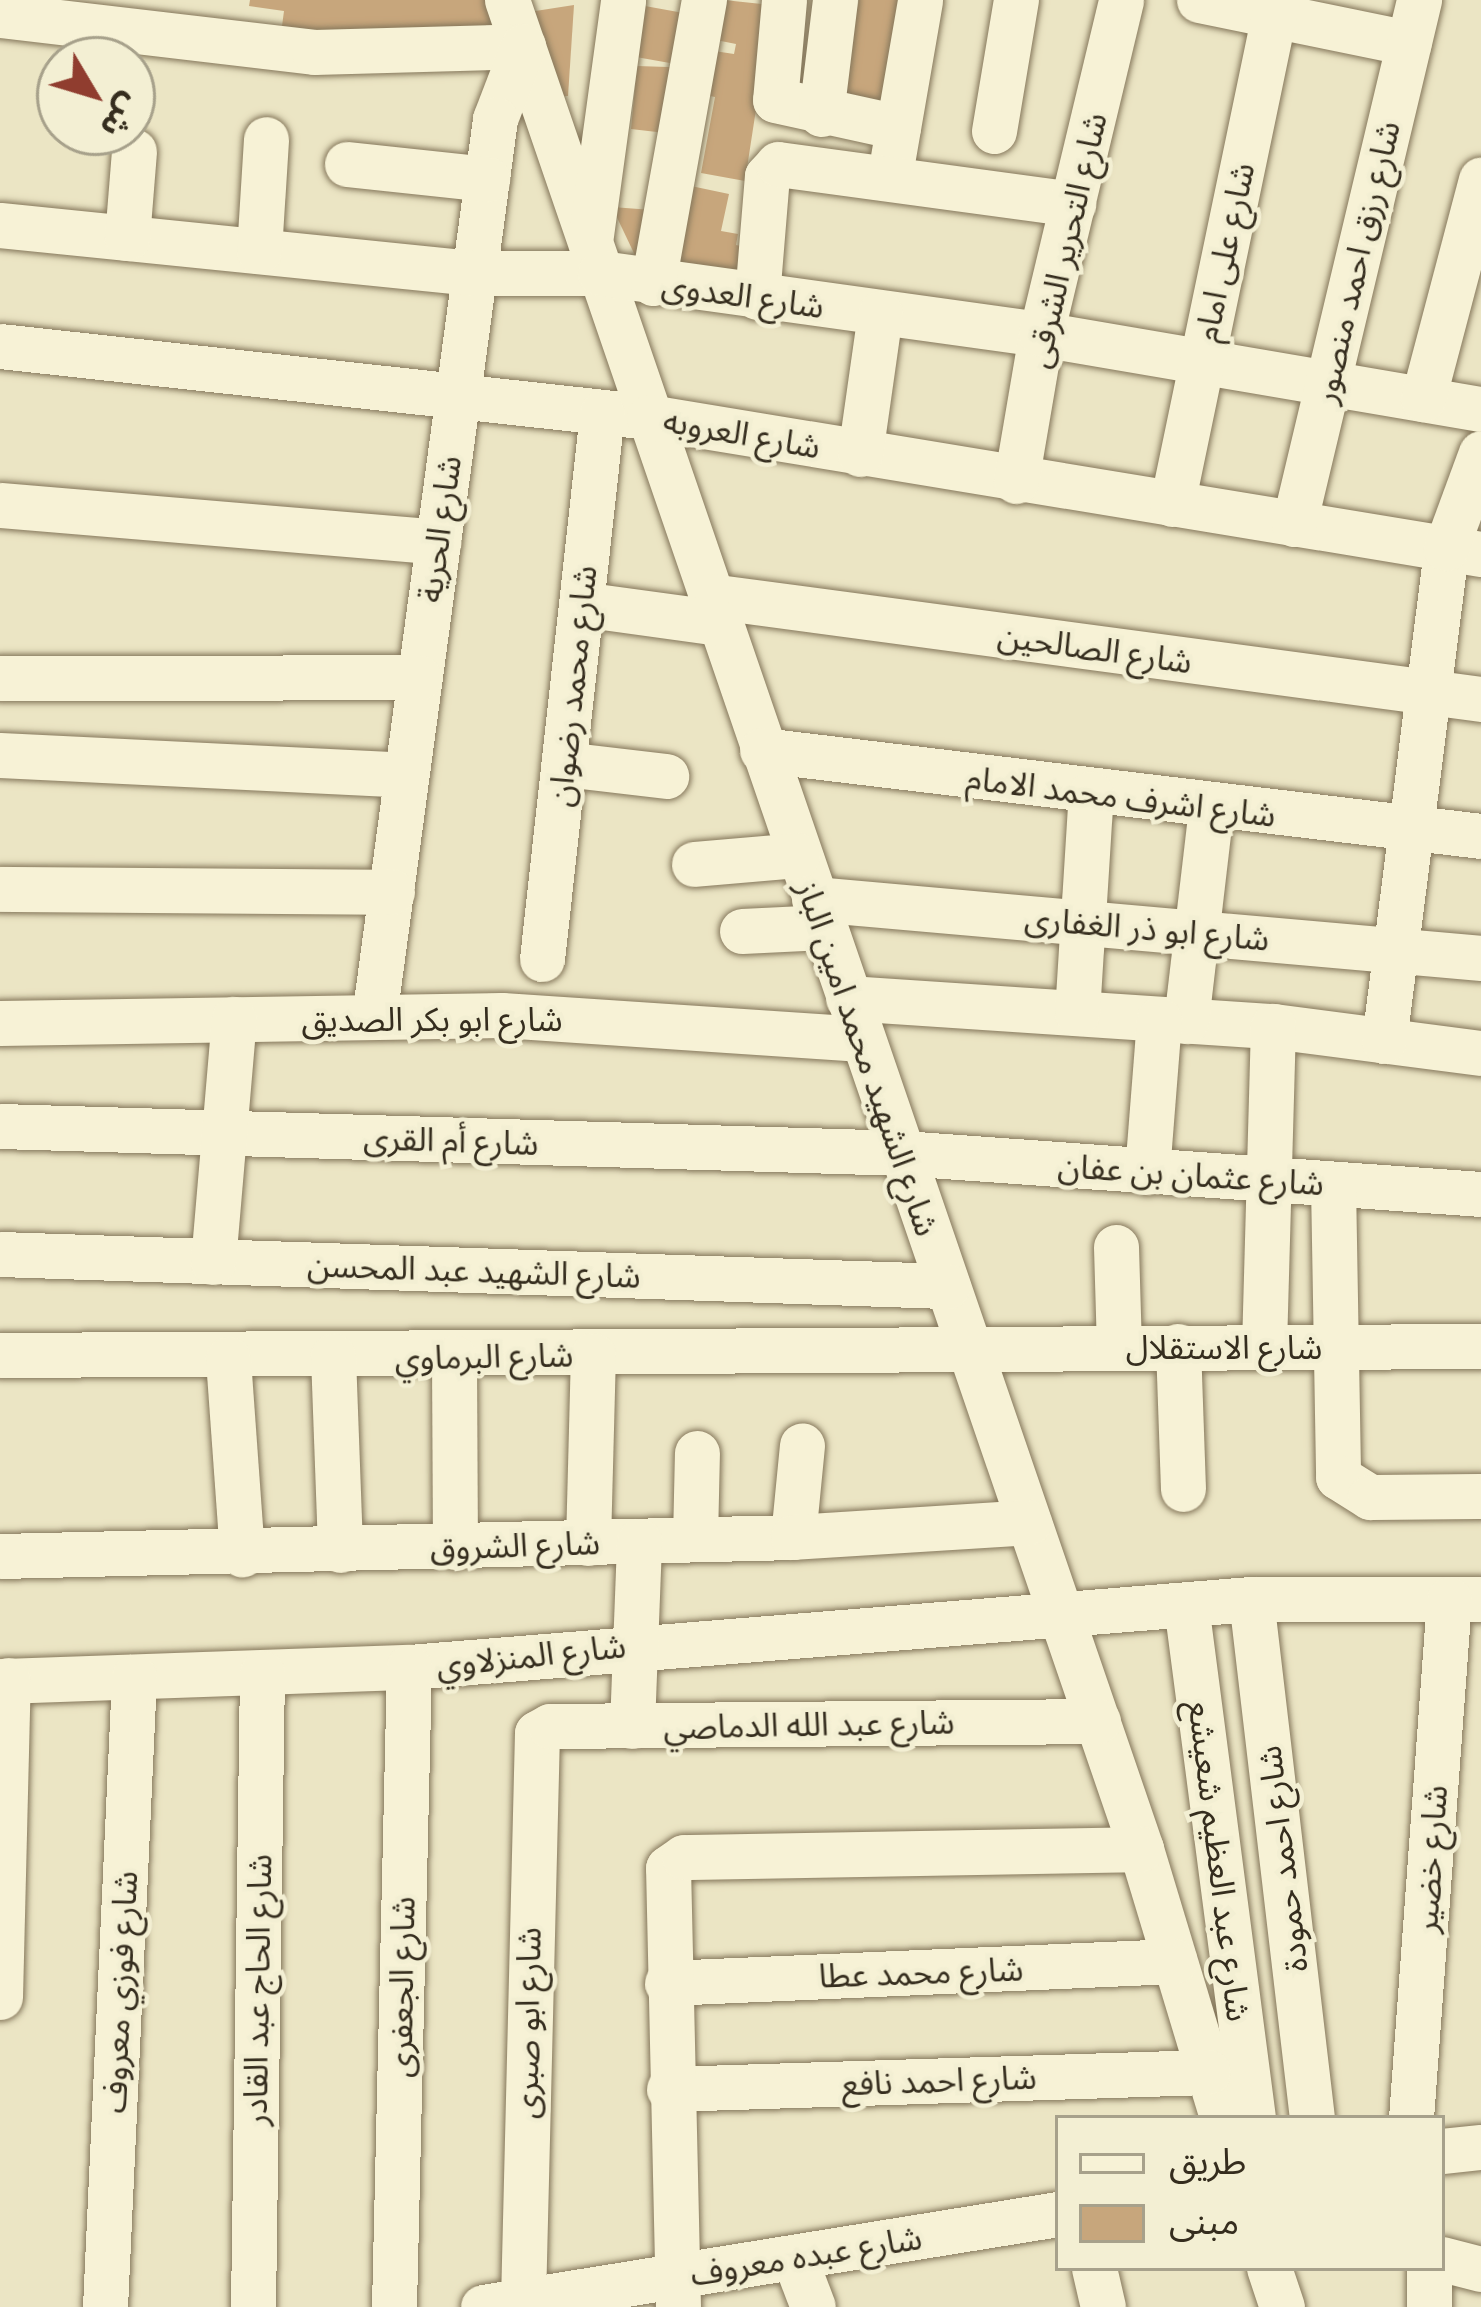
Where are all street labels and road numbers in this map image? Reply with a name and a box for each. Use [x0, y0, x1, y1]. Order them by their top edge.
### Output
street label: شارع التحرير الشرقى [1017, 109, 1115, 371]
street label: شارع رزق احمد منصور [1304, 117, 1408, 407]
street label: شارع على امام [1186, 159, 1262, 345]
street label: شارع العدوى [659, 264, 827, 326]
street label: شارع العروبه [660, 400, 824, 466]
street label: شارع الحرية [409, 453, 469, 605]
street label: شارع محمد رضوان [540, 563, 604, 809]
street label: شارع الصالحين [995, 615, 1195, 681]
street label: شارع اشرف محمد الامام [964, 757, 1278, 835]
street label: شارع الشهيد محمد امين الباز [788, 875, 948, 1241]
street label: شارع ابو ذر الغفارى [1023, 898, 1271, 958]
street label: شارع ابو بكر الصديق [301, 999, 563, 1039]
street label: شارع أم القرى [363, 1117, 539, 1163]
street label: شارع عثمان بن عفان [1057, 1145, 1325, 1203]
street label: شارع الشهيد عبد المحسن [307, 1244, 641, 1296]
street label: شارع الاستقلال [1126, 1327, 1322, 1367]
street label: شارع البرماوي [394, 1335, 574, 1377]
street label: شارع الشروق [429, 1522, 601, 1568]
street label: شارع المنزلاوي [434, 1625, 628, 1685]
street label: شارع عبد العظيم شعيشع [1181, 1698, 1259, 2024]
street label: شارع عبد الله الدماصي [663, 1702, 955, 1746]
street label: شارع احمد حمودة [1248, 1744, 1316, 1974]
street label: شارع خضير [1405, 1784, 1455, 1934]
street label: شارع الحاج عبد القادر [235, 1854, 279, 2126]
street label: شارع فوزي معروف [93, 1870, 145, 2114]
street label: شارع الجعفرى [380, 1896, 422, 2078]
street label: شارع ابو صبرى [506, 1927, 548, 2119]
street label: شارع محمد عطا [818, 1949, 1024, 1995]
street label: شارع احمد نافع [841, 2057, 1037, 2103]
street label: شارع عبده معروف [687, 2217, 925, 2293]

